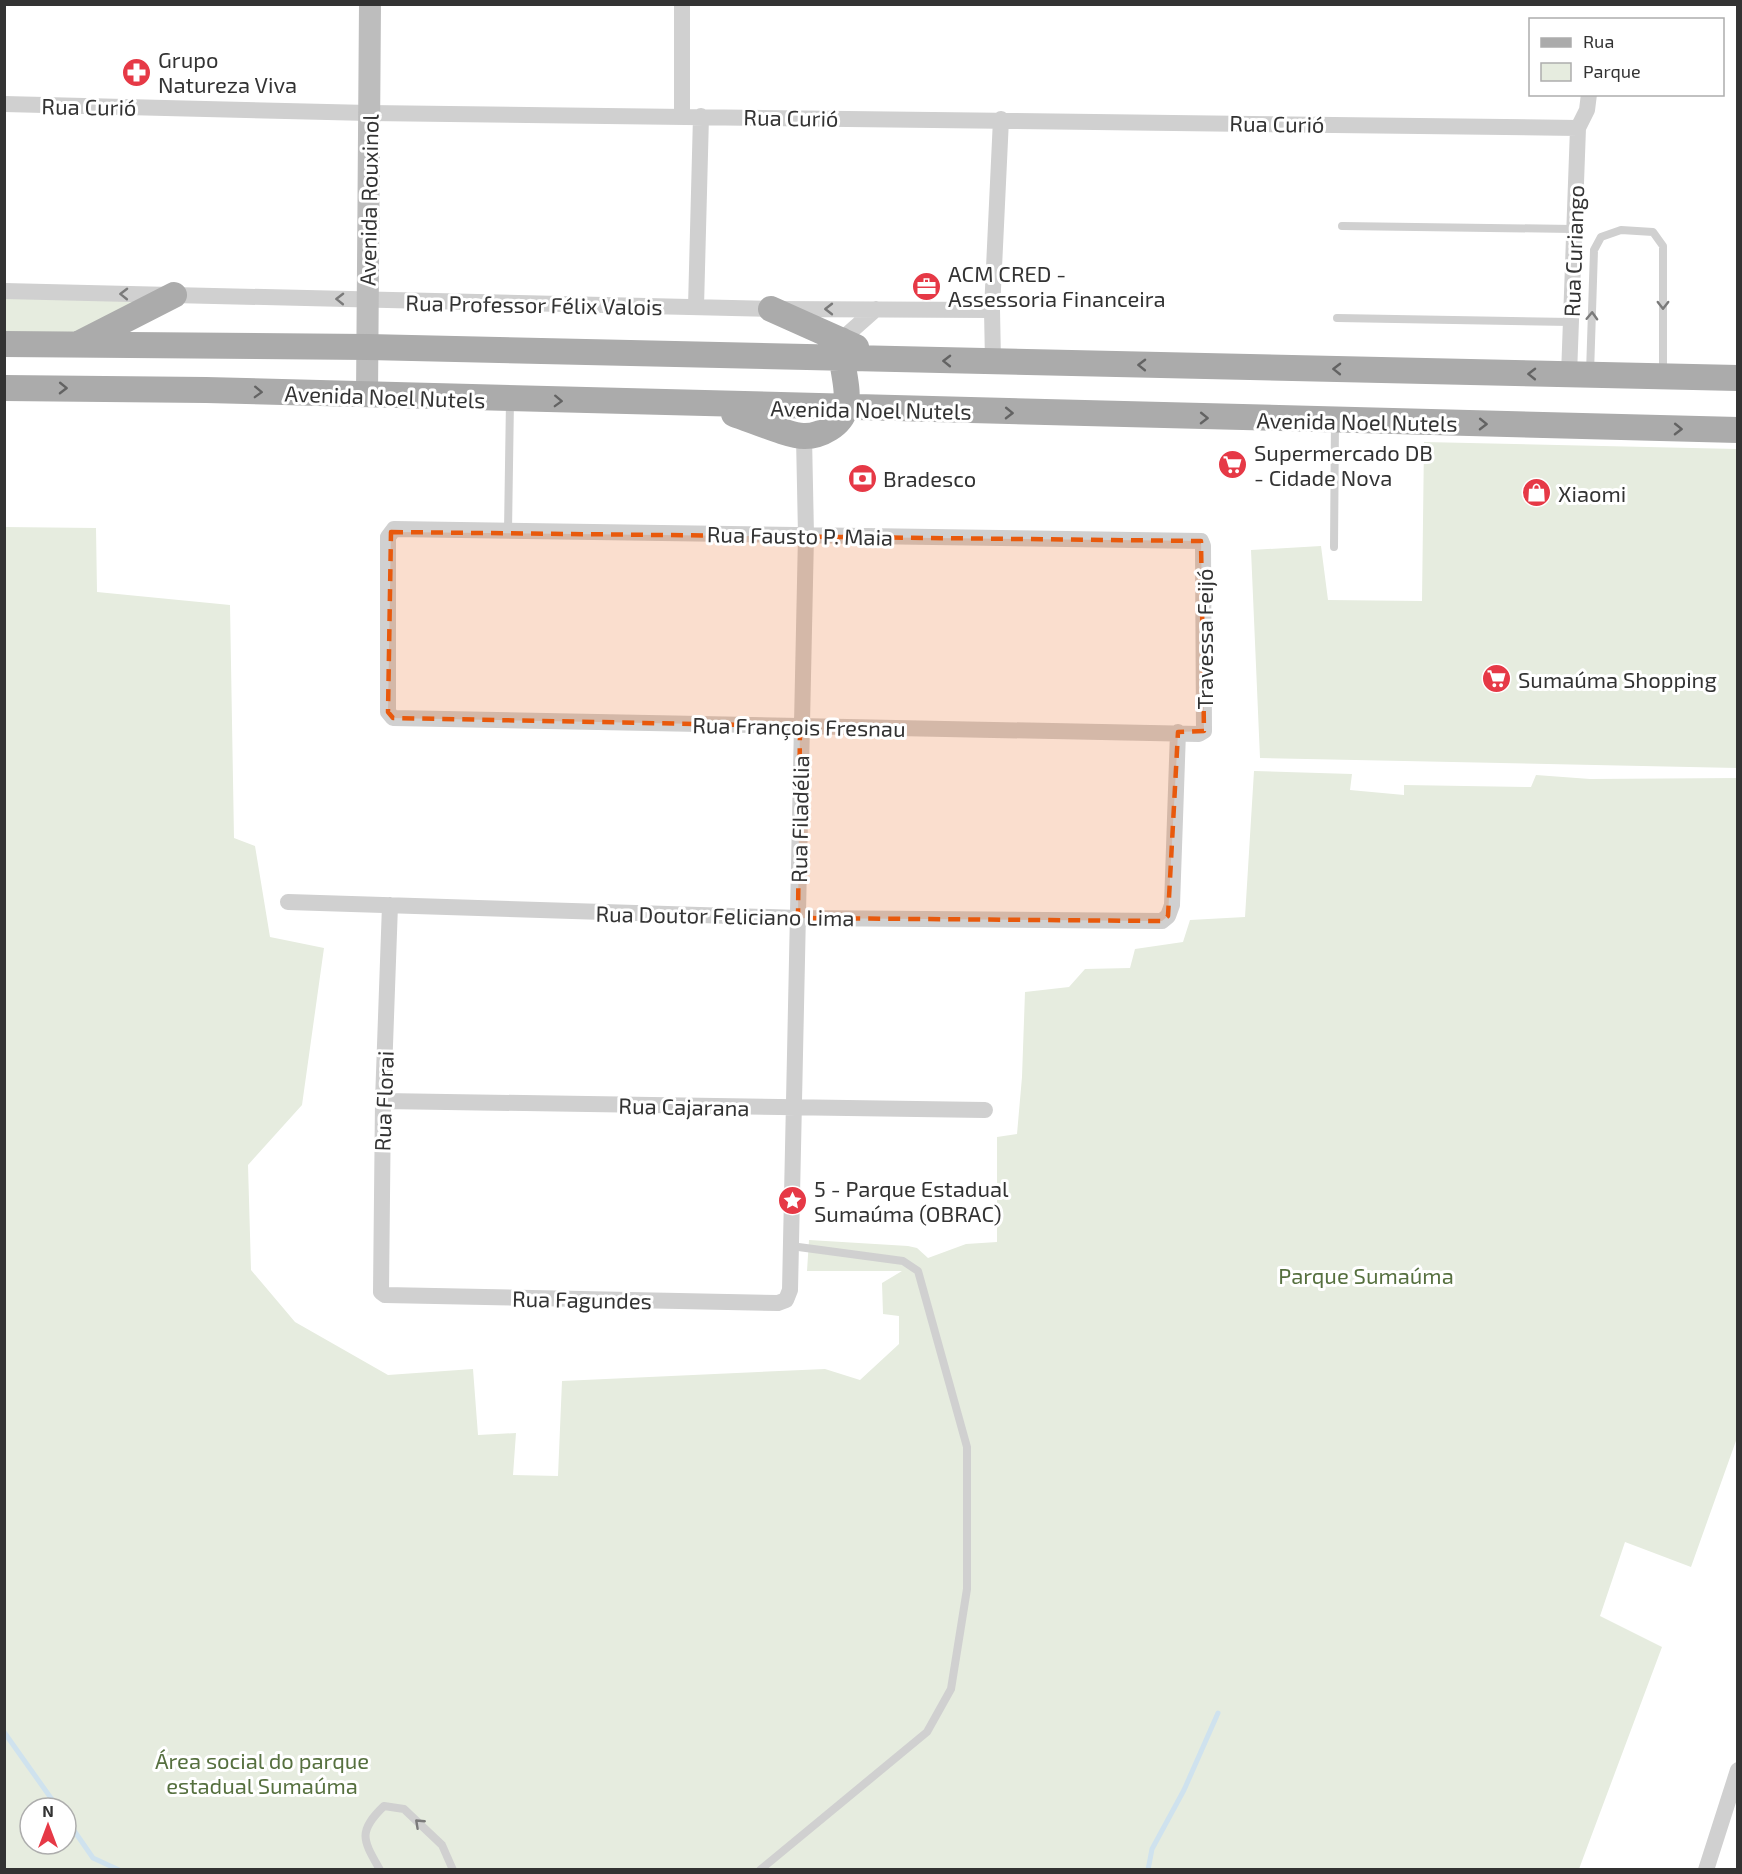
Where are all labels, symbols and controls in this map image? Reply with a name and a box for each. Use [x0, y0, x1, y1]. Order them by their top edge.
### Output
legend [1529, 18, 1724, 96]
text: Rua [1583, 30, 1614, 52]
place label: Grupo Natureza Viva [158, 46, 297, 97]
pharmacy icon: Grupo Natureza Viva [121, 56, 153, 88]
text: Parque [1583, 60, 1641, 82]
street label: Rua Curió [41, 92, 137, 120]
street label: Rua Curió [743, 103, 839, 131]
street label: Rua Curió [1229, 109, 1325, 137]
street label: Avenida Rouxinol [354, 113, 383, 286]
street label: Rua Curiango [1558, 185, 1588, 317]
place label: ACM CRED - Assessoria Financeira [948, 260, 1166, 311]
office icon: ACM CRED - Assessoria Financeira [911, 270, 943, 302]
one-way arrow [119, 288, 128, 301]
street label: Rua Professor Félix Valois [405, 289, 663, 319]
one-way arrow [335, 293, 344, 305]
one-way arrow [1657, 300, 1669, 309]
one-way arrow [824, 303, 833, 315]
one-way arrow [1586, 312, 1599, 321]
one-way arrow [943, 354, 952, 367]
one-way arrow [1138, 359, 1147, 371]
one-way arrow [1333, 363, 1342, 376]
one-way arrow [1528, 367, 1537, 380]
street label: Avenida Noel Nutels [284, 379, 486, 413]
one-way arrow [58, 382, 67, 394]
one-way arrow [253, 386, 262, 398]
street label: Avenida Noel Nutels [770, 394, 972, 424]
one-way arrow [553, 395, 562, 407]
street label: Avenida Noel Nutels [1256, 406, 1458, 436]
one-way arrow [1004, 407, 1013, 419]
one-way arrow [1199, 411, 1208, 424]
one-way arrow [1478, 418, 1487, 431]
one-way arrow [1673, 423, 1682, 435]
place label: Supermercado DB - Cidade Nova [1254, 439, 1433, 490]
supermarket icon: Supermercado DB - Cidade Nova [1217, 449, 1249, 481]
bank icon: Bradesco [846, 462, 878, 494]
place label: Bradesco [883, 465, 976, 491]
shop icon: Xiaomi [1521, 477, 1553, 509]
place label: Xiaomi [1558, 480, 1626, 506]
street label: Rua Fausto P. Maia [707, 520, 893, 550]
street label: Travessa Feijó [1191, 568, 1218, 710]
supermarket icon: Sumaúma Shopping [1481, 663, 1513, 695]
place label: Sumaúma Shopping [1518, 666, 1717, 692]
street label: Rua François Fresnau [692, 711, 906, 743]
street label: Rua Filadélia [785, 755, 813, 883]
street label: Rua Doutor Feliciano Lima [595, 900, 855, 930]
street label: Rua Florai [368, 1050, 398, 1152]
street label: Rua Cajarana [618, 1092, 750, 1121]
place label: 5 - Parque Estadual Sumaúma (OBRAC) [814, 1175, 1009, 1226]
place icon: 5 - Parque Estadual Sumaúma (OBRAC) [777, 1185, 809, 1217]
park label: Parque Sumaúma [1278, 1262, 1454, 1288]
street label: Rua Fagundes [512, 1285, 652, 1313]
park label: Área social do parque estadual Sumaúma [155, 1747, 369, 1798]
north arrow [18, 1796, 78, 1856]
text: N [42, 1801, 54, 1820]
one-way arrow [415, 1820, 426, 1831]

